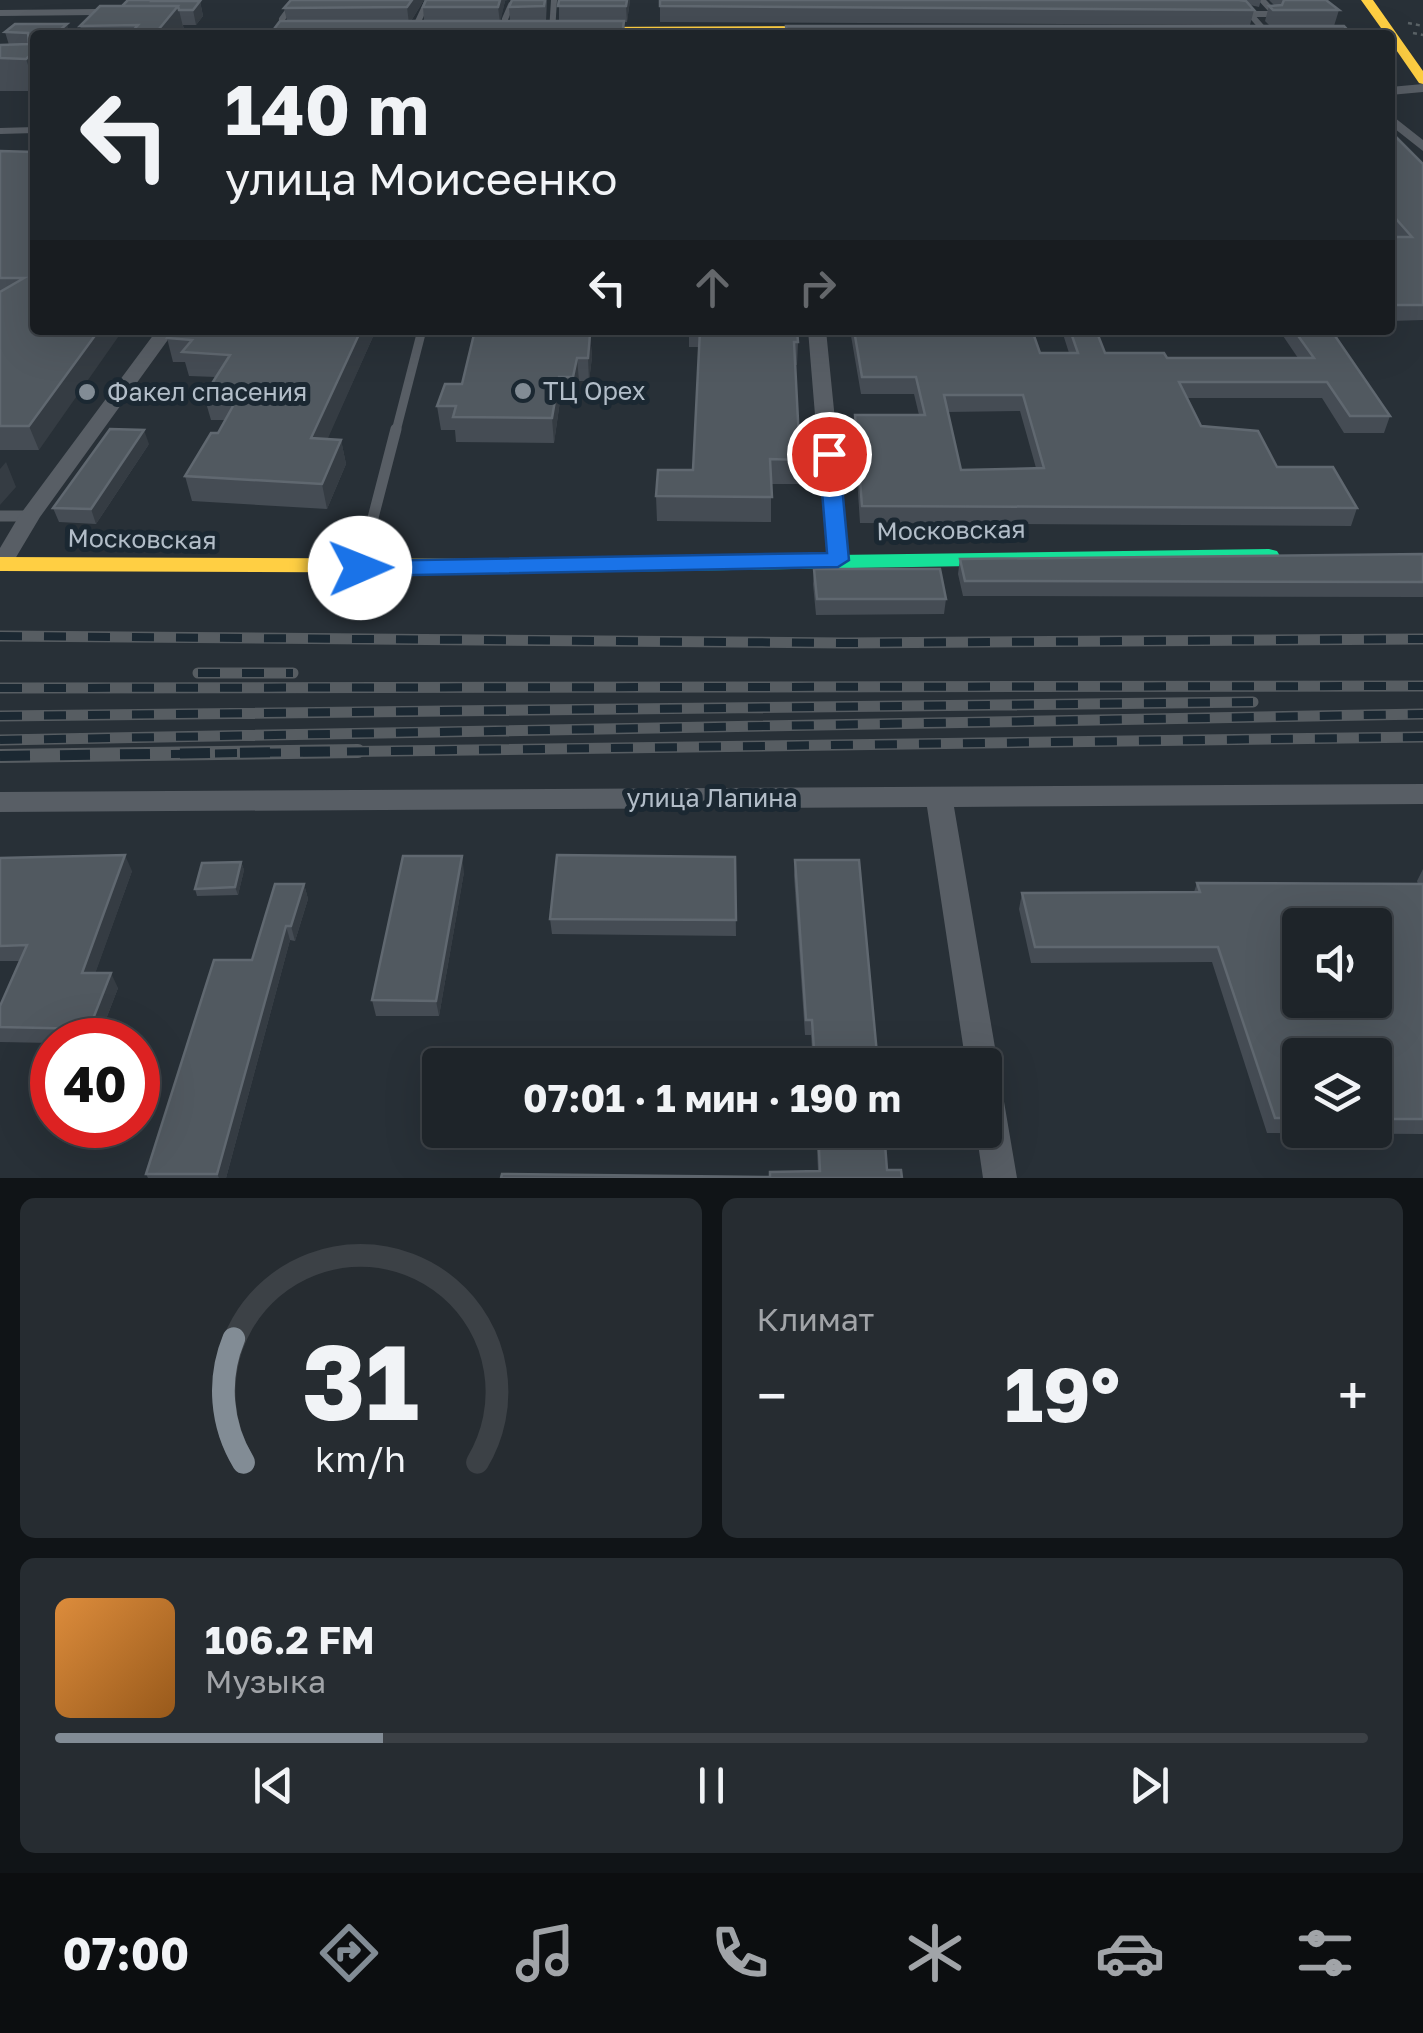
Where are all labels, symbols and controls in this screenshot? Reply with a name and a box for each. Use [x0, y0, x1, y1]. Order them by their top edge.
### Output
text: 140 m [225, 66, 429, 150]
icon: left [60, 70, 190, 200]
text: улица Моисеенко [225, 151, 617, 205]
icon: left [580, 260, 635, 315]
icon: ahead [685, 260, 740, 315]
icon: right [790, 260, 845, 315]
place label: ТЦ Орех [543, 375, 646, 406]
place label: Факел спасения [107, 376, 307, 407]
marker: ТЦ Орех [512, 380, 534, 402]
marker: Факел спасения [76, 381, 98, 403]
pin [787, 412, 872, 497]
icon: arrive [802, 427, 857, 482]
street label: Московская [876, 513, 1026, 546]
position arrow [308, 516, 412, 620]
street label: Московская [67, 522, 217, 555]
street label: улица Лапина [626, 782, 798, 813]
map controls [1282, 908, 1392, 1148]
button: sound [1282, 908, 1392, 1018]
speed limit sign: 40 [30, 1018, 160, 1148]
button: layers [1282, 1038, 1392, 1148]
text: 07:01 · 1 мин · 190 m [523, 1075, 901, 1120]
text: Климат [757, 1300, 874, 1338]
text: 31 [302, 1318, 419, 1443]
text: 19° [1004, 1348, 1120, 1439]
text: − [757, 1362, 787, 1428]
text: + [1338, 1362, 1368, 1428]
text: km/h [315, 1437, 406, 1480]
text: 106.2 FM [205, 1617, 375, 1662]
text: Музыка [205, 1662, 326, 1700]
icon: previous [246, 1758, 301, 1813]
icon: pause [684, 1758, 739, 1813]
icon: next [1122, 1758, 1177, 1813]
icon: directions [314, 1918, 384, 1988]
icon: music [510, 1918, 580, 1988]
icon: phone [705, 1918, 775, 1988]
icon: climate [900, 1918, 970, 1988]
icon: car [1095, 1918, 1165, 1988]
icon: filters [1290, 1918, 1360, 1988]
text: 07:00 [63, 1926, 189, 1980]

